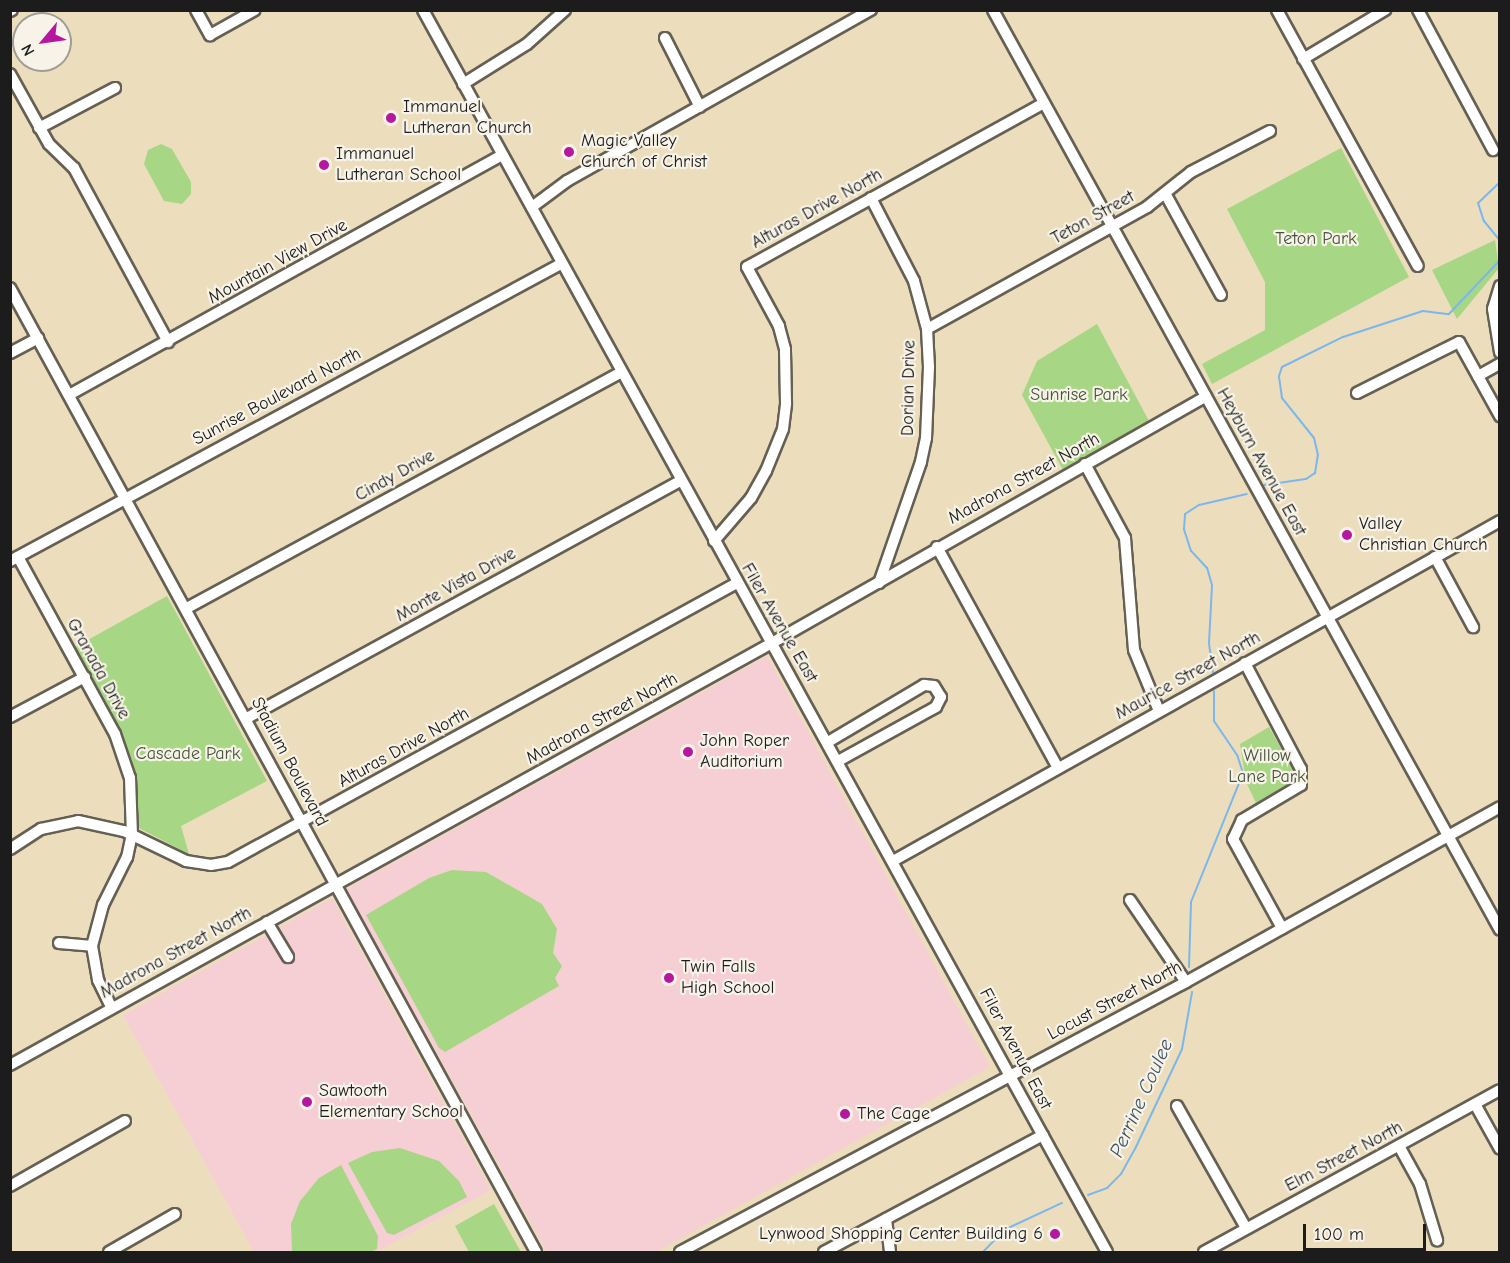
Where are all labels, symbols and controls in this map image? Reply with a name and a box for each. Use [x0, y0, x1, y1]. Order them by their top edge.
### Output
north arrow [12, 12, 72, 72]
text: N [18, 41, 38, 59]
place label: Immanuel Lutheran Church [403, 97, 532, 140]
marker: Immanuel Lutheran Church [384, 111, 398, 125]
place label: Magic Valley Church of Christ [581, 131, 707, 174]
place label: Immanuel Lutheran School [336, 144, 461, 186]
marker: Magic Valley Church of Christ [562, 145, 576, 159]
marker: Immanuel Lutheran School [317, 158, 331, 172]
street label: Alturas Drive North [748, 164, 886, 254]
street label: Teton Street [1047, 186, 1139, 250]
street label: Mountain View Drive [205, 215, 351, 309]
park label: Teton Park [1275, 228, 1357, 250]
street label: Dorian Drive [897, 340, 921, 436]
street label: Sunrise Boulevard North [189, 343, 365, 451]
park label: Sunrise Park [1030, 384, 1128, 406]
street label: Heyburn Avenue East [1211, 384, 1311, 540]
street label: Madrona Street North [944, 428, 1104, 530]
street label: Cindy Drive [352, 445, 438, 507]
place label: Valley Christian Church [1359, 514, 1488, 556]
marker: Valley Christian Church [1340, 528, 1354, 542]
street label: Monte Vista Drive [392, 543, 520, 627]
street label: Filer Avenue East [736, 559, 822, 687]
street label: Granada Drive [61, 615, 135, 723]
street label: Maurice Street North [1112, 627, 1264, 725]
street label: Madrona Street North [522, 668, 682, 770]
street label: Stadium Boulevard [246, 694, 332, 830]
street label: Alturas Drive North [335, 703, 473, 793]
place label: John Roper Auditorium [700, 731, 789, 774]
park label: Cascade Park [136, 743, 240, 765]
marker: John Roper Auditorium [681, 745, 695, 759]
park label: Willow Lane Park [1228, 746, 1306, 789]
street label: Madrona Street North [96, 902, 256, 1004]
street label: Locust Street North [1044, 956, 1186, 1046]
place label: Twin Falls High School [681, 957, 775, 1000]
marker: Twin Falls High School [662, 971, 676, 985]
street label: Filer Avenue East [974, 985, 1056, 1113]
water label: Perrine Coulee [1104, 1035, 1178, 1161]
place label: Sawtooth Elementary School [319, 1081, 463, 1124]
marker: Sawtooth Elementary School [300, 1095, 314, 1109]
place label: The Cage [857, 1103, 930, 1125]
marker: The Cage [838, 1107, 852, 1121]
street label: Elm Street North [1282, 1117, 1406, 1197]
scale bar [1306, 1212, 1429, 1250]
place label: Lynwood Shopping Center Building 6 [759, 1223, 1043, 1245]
text: 100 m [1314, 1224, 1364, 1245]
marker: Lynwood Shopping Center Building 6 [1048, 1227, 1062, 1241]

